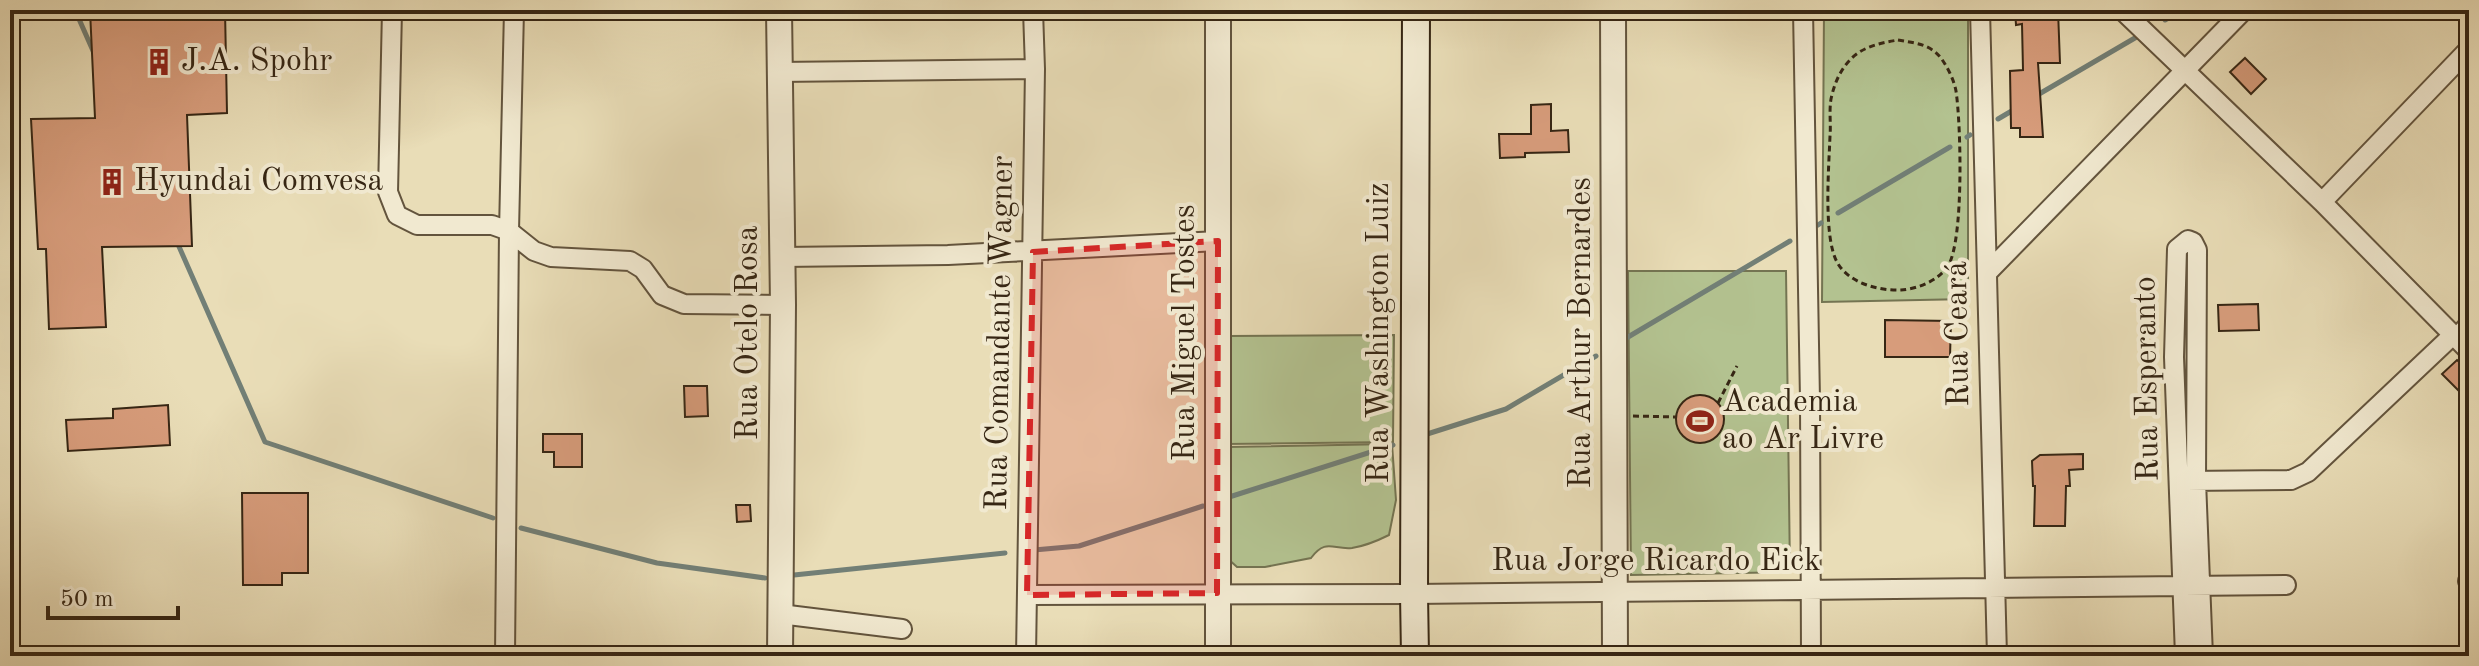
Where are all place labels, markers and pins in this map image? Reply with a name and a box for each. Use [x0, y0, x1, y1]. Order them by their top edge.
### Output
place label: J.A. Spohr [181, 46, 332, 78]
building icon: J.A. Spohr [144, 47, 174, 77]
place label: Hyundai Comvesa [134, 166, 383, 198]
building icon: Hyundai Comvesa [97, 167, 127, 197]
place label: Academia ao Ar Livre [1722, 387, 1884, 456]
sports icon: Academia ao Ar Livre [1685, 406, 1715, 436]

